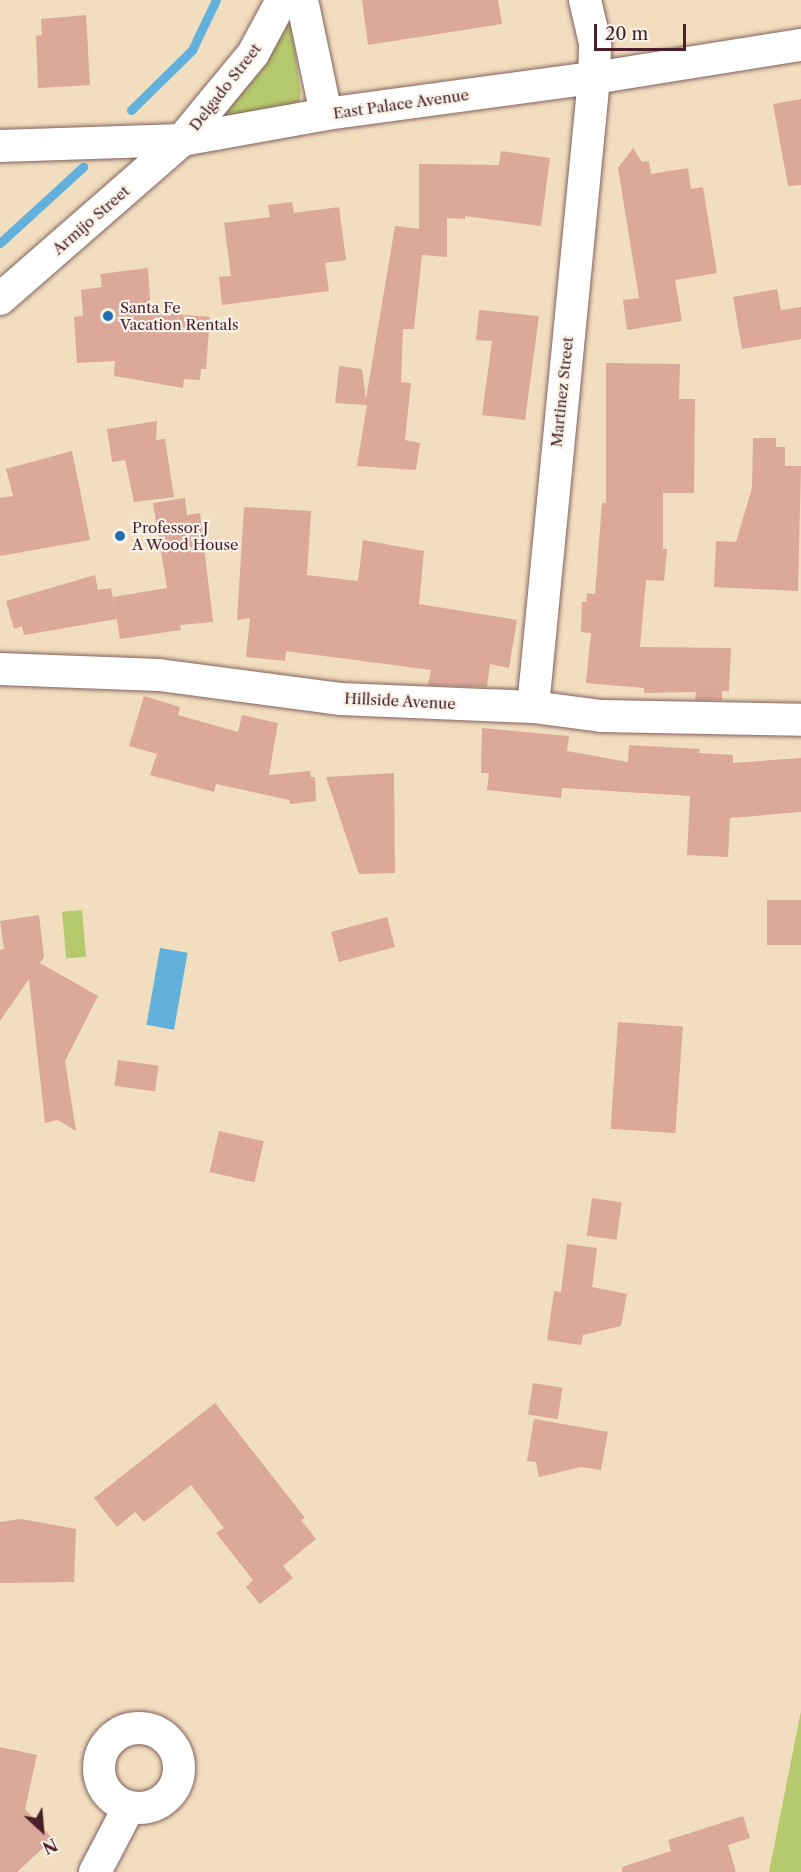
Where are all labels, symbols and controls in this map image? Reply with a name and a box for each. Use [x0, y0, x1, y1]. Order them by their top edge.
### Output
scale bar [597, 12, 688, 50]
text: 20 m [605, 23, 648, 45]
street label: Delgado Street [185, 40, 265, 134]
street label: East Palace Avenue [332, 86, 470, 122]
street label: Armijo Street [49, 182, 133, 258]
place label: Santa Fe Vacation Rentals [120, 298, 238, 333]
marker: Santa Fe Vacation Rentals [101, 309, 115, 323]
street label: Martinez Street [547, 336, 577, 448]
place label: Professor J A Wood House [132, 518, 240, 553]
marker: Professor J A Wood House [113, 529, 127, 543]
street label: Hillside Avenue [343, 689, 457, 713]
north arrow [12, 1800, 72, 1860]
text: N [39, 1834, 61, 1858]

